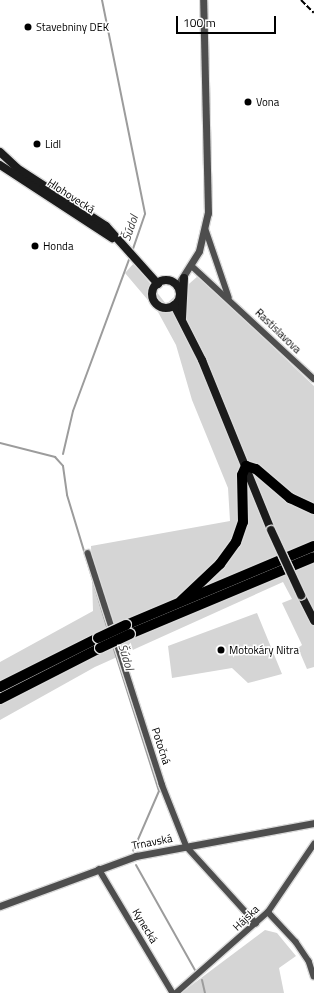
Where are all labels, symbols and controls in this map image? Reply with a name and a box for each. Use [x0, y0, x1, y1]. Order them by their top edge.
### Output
scale bar [178, 8, 278, 34]
text: 100 m [183, 13, 216, 32]
place label: Stavebniny DEK [36, 20, 109, 34]
marker: Stavebniny DEK [23, 22, 33, 32]
place label: Vona [256, 95, 279, 109]
marker: Vona [243, 97, 253, 107]
place label: Lidl [45, 137, 61, 151]
marker: Lidl [32, 139, 42, 149]
street label: Hlohovecká [45, 176, 97, 216]
water label: Šúdol [119, 213, 141, 243]
place label: Honda [43, 239, 73, 253]
marker: Honda [30, 241, 40, 251]
street label: Rastislavova [252, 306, 304, 356]
water label: Šúdol [115, 642, 137, 672]
place label: Motokáry Nitra [229, 643, 299, 657]
marker: Motokáry Nitra [216, 645, 226, 655]
street label: Potočná [149, 726, 173, 766]
street label: Trnavská [131, 832, 173, 852]
street label: Hájska [230, 902, 262, 934]
street label: Kynecká [129, 906, 161, 946]

